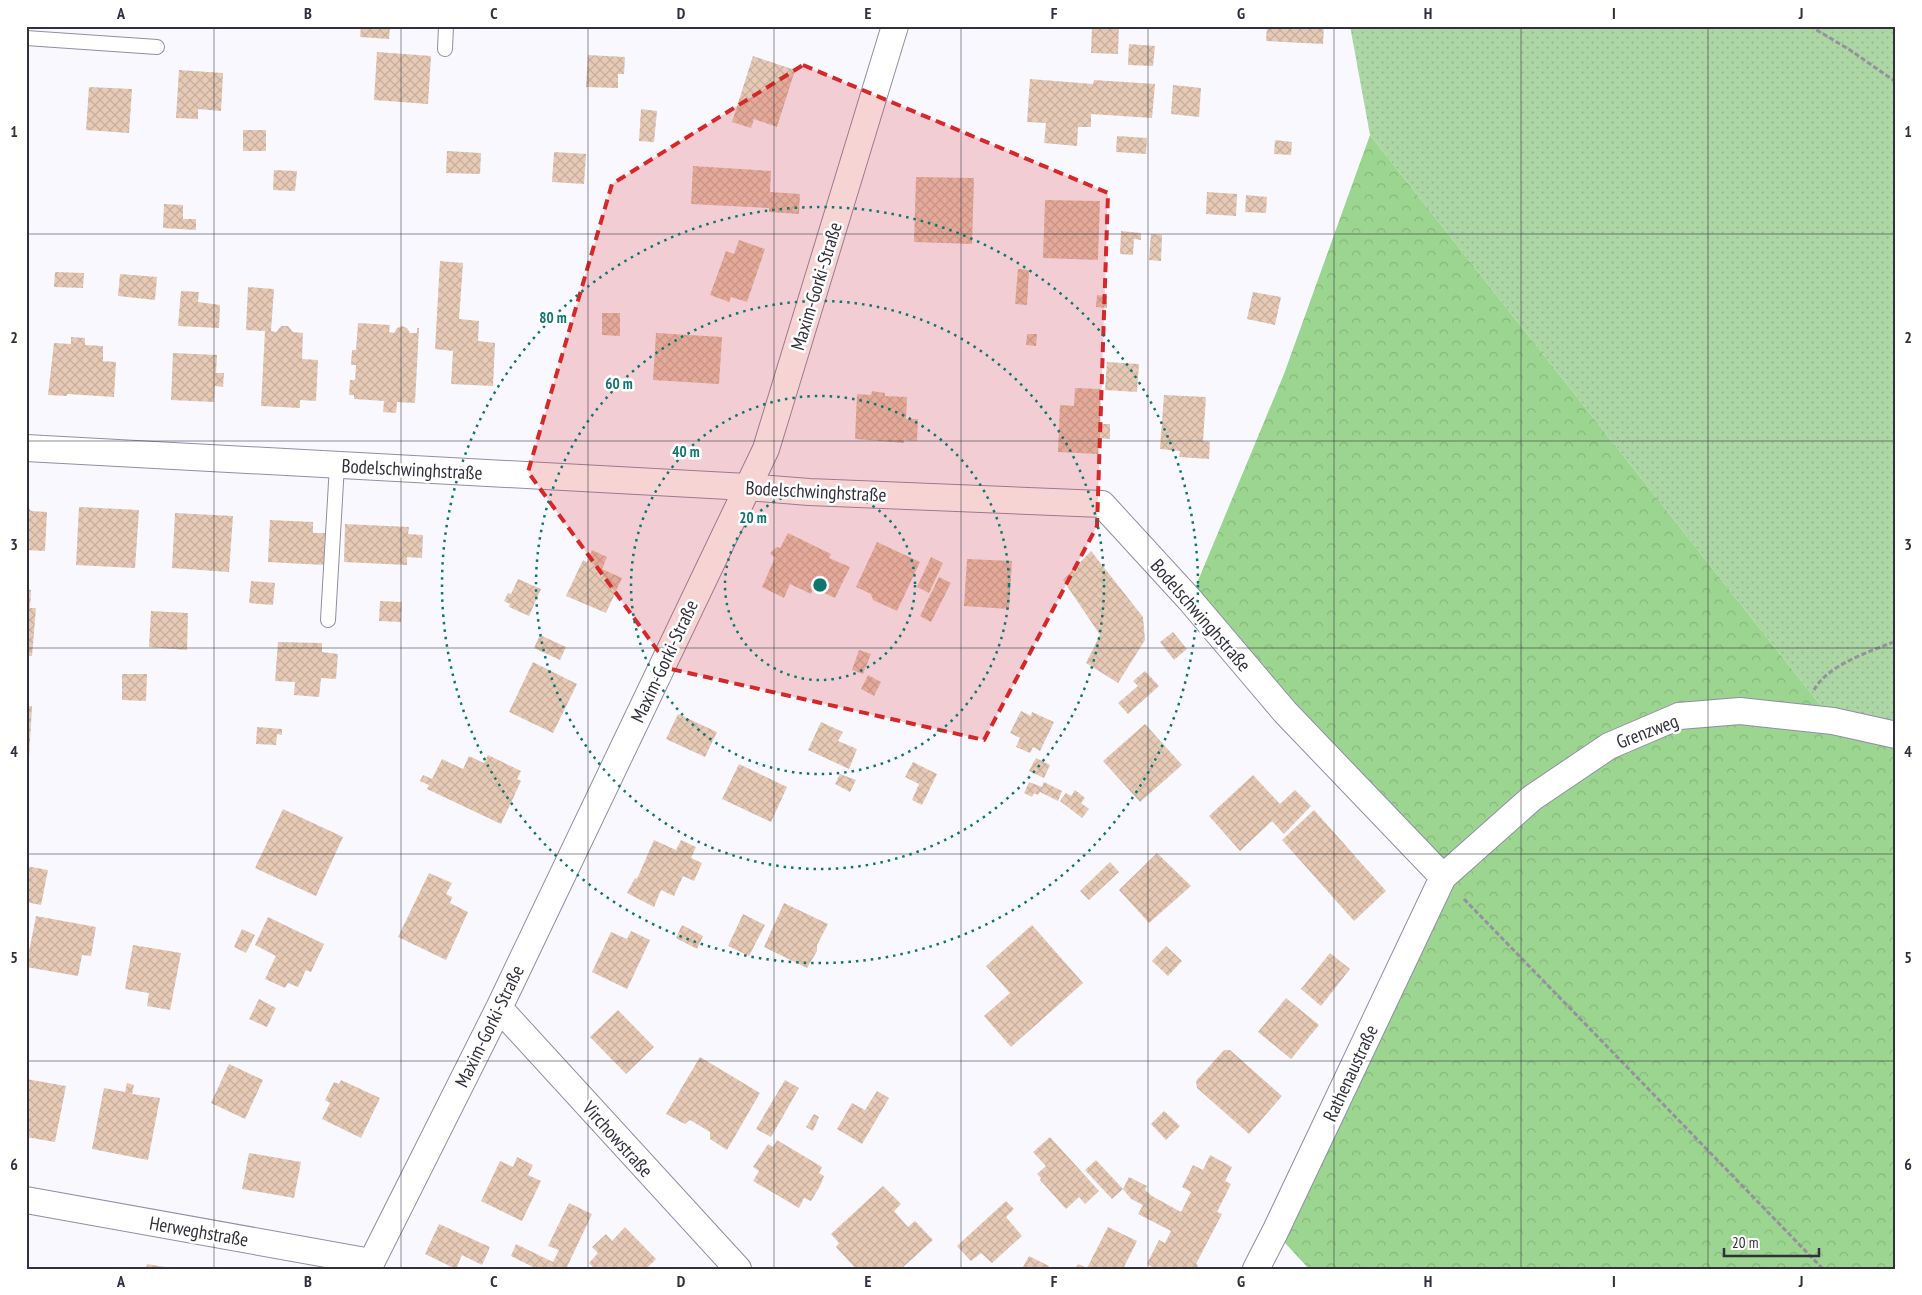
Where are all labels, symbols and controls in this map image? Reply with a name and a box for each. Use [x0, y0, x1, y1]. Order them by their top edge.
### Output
text: A [116, 3, 126, 23]
text: B [304, 3, 312, 23]
text: C [490, 3, 498, 23]
text: D [677, 3, 686, 23]
text: E [865, 3, 872, 23]
text: F [1051, 3, 1058, 23]
text: G [1237, 3, 1245, 23]
text: H [1424, 3, 1432, 23]
text: I [1612, 3, 1616, 23]
text: J [1798, 3, 1803, 23]
text: 1 [10, 121, 18, 141]
text: 1 [1904, 121, 1912, 141]
street label: Maxim-Gorki-Straße [785, 219, 847, 353]
text: 80 m [539, 308, 567, 327]
text: 2 [10, 327, 18, 347]
text: 2 [1904, 327, 1912, 347]
text: 60 m [605, 374, 633, 393]
text: 40 m [672, 442, 700, 461]
street label: Bodelschwinghstraße [341, 453, 483, 485]
street label: Bodelschwinghstraße [745, 475, 887, 507]
text: 20 m [739, 508, 767, 527]
text: 3 [10, 534, 18, 554]
text: 3 [1904, 534, 1912, 554]
street label: Bodelschwinghstraße [1146, 554, 1256, 676]
centre of rings [811, 576, 829, 594]
street label: Maxim-Gorki-Straße [625, 596, 703, 726]
street label: Grenzweg [1613, 708, 1681, 754]
text: 4 [10, 741, 18, 761]
text: 4 [1904, 741, 1912, 761]
text: 5 [10, 947, 18, 967]
text: 5 [1904, 947, 1912, 967]
street label: Maxim-Gorki-Straße [449, 961, 529, 1091]
street label: Rathenaustraße [1317, 1021, 1383, 1125]
street label: Virchowstraße [577, 1095, 658, 1182]
text: 6 [10, 1154, 18, 1174]
text: 6 [1904, 1154, 1912, 1174]
street label: Herweghstraße [148, 1210, 251, 1252]
scale bar [1724, 1225, 1820, 1257]
text: 20 m [1732, 1233, 1758, 1252]
text: A [116, 1271, 126, 1291]
text: B [304, 1271, 312, 1291]
text: C [490, 1271, 498, 1291]
text: D [677, 1271, 686, 1291]
text: E [865, 1271, 872, 1291]
text: F [1051, 1271, 1058, 1291]
text: G [1237, 1271, 1245, 1291]
text: H [1424, 1271, 1432, 1291]
text: I [1612, 1271, 1616, 1291]
text: J [1798, 1271, 1803, 1291]

